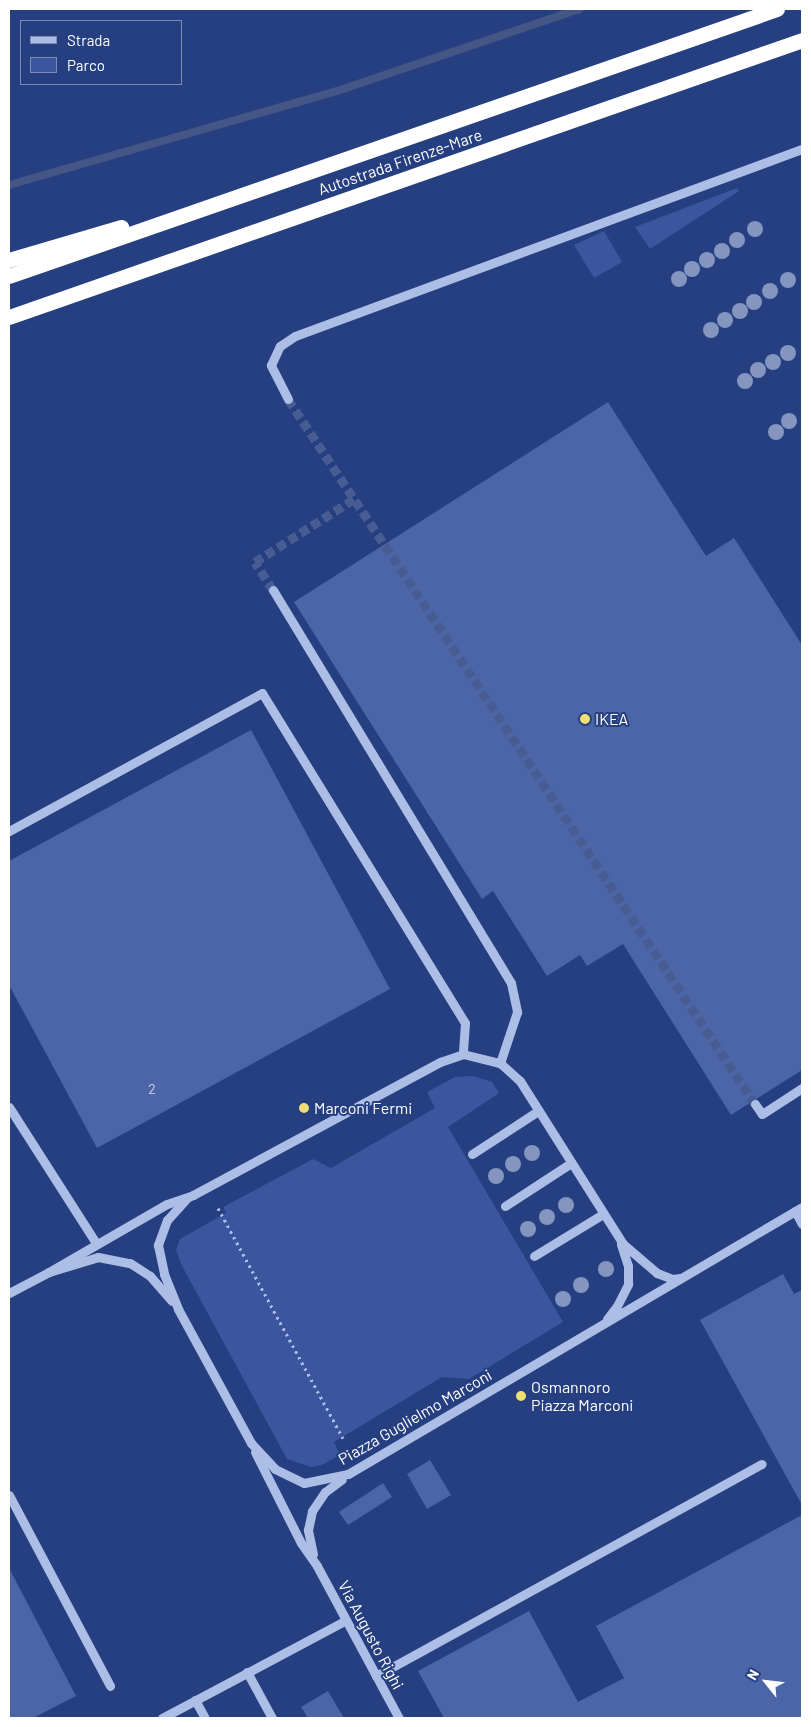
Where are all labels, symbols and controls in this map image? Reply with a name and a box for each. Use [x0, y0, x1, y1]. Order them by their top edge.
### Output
legend [20, 20, 182, 85]
text: Strada [67, 31, 110, 49]
text: Parco [67, 56, 105, 74]
street label: Autostrada Firenze-Mare [316, 125, 484, 199]
place label: IKEA [595, 709, 628, 729]
marker: IKEA [579, 713, 591, 725]
house number: 2 [148, 1081, 156, 1097]
place label: Marconi Fermi [314, 1098, 412, 1118]
marker: Marconi Fermi [298, 1102, 310, 1114]
street label: Piazza Guglielmo Marconi [335, 1365, 495, 1469]
place label: Osmannoro Piazza Marconi [531, 1377, 633, 1415]
marker: Osmannoro Piazza Marconi [515, 1390, 527, 1402]
street label: Via Augusto Righi [334, 1577, 408, 1693]
north arrow [741, 1657, 791, 1707]
text: N [743, 1666, 762, 1683]

